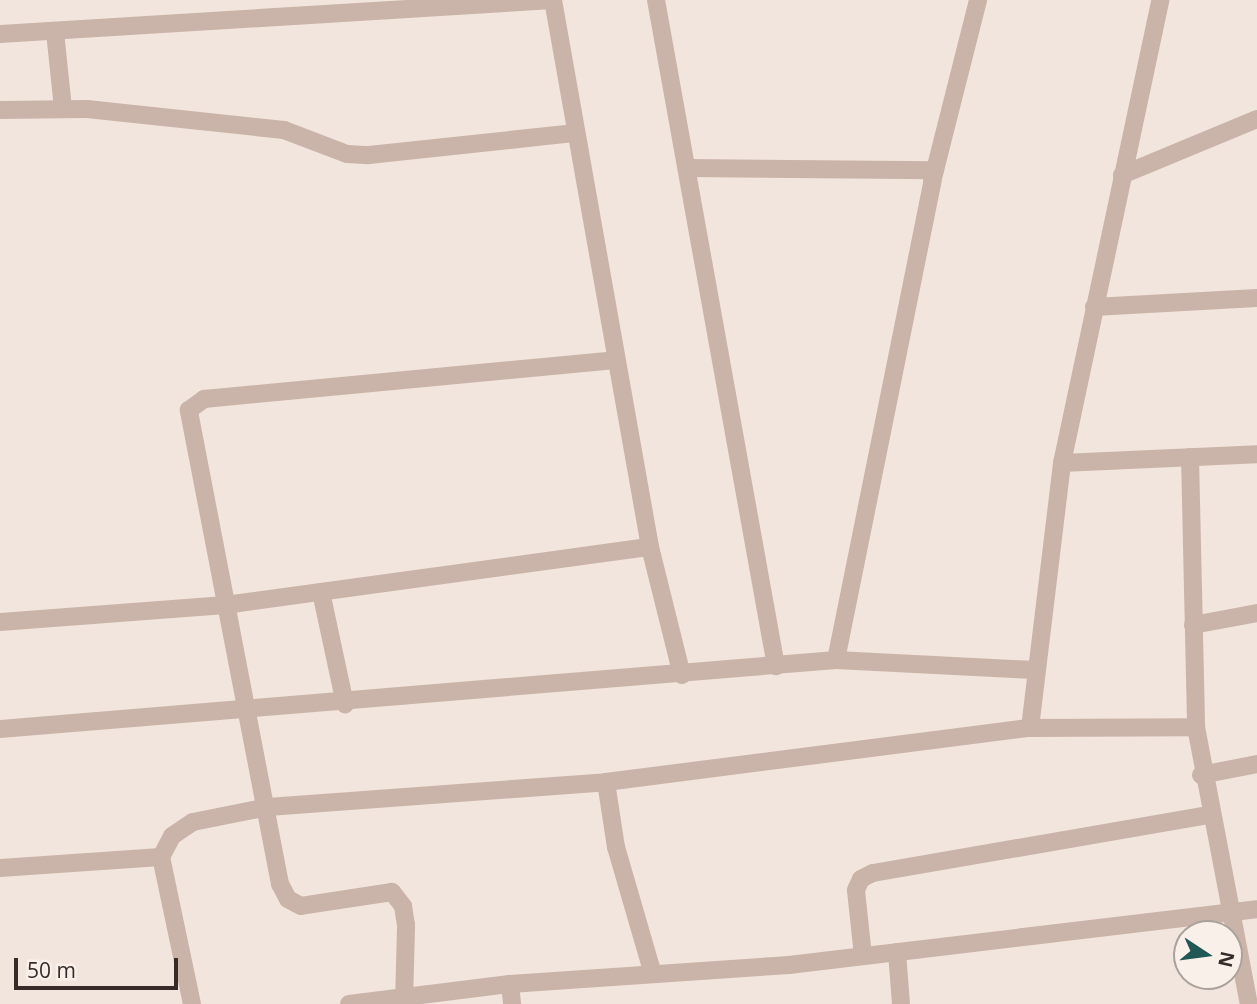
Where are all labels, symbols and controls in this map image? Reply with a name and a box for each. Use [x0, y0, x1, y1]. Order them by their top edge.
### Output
north arrow [1173, 920, 1243, 990]
scale bar [18, 944, 182, 988]
text: N [1212, 949, 1241, 970]
text: 50 m [27, 956, 76, 984]

